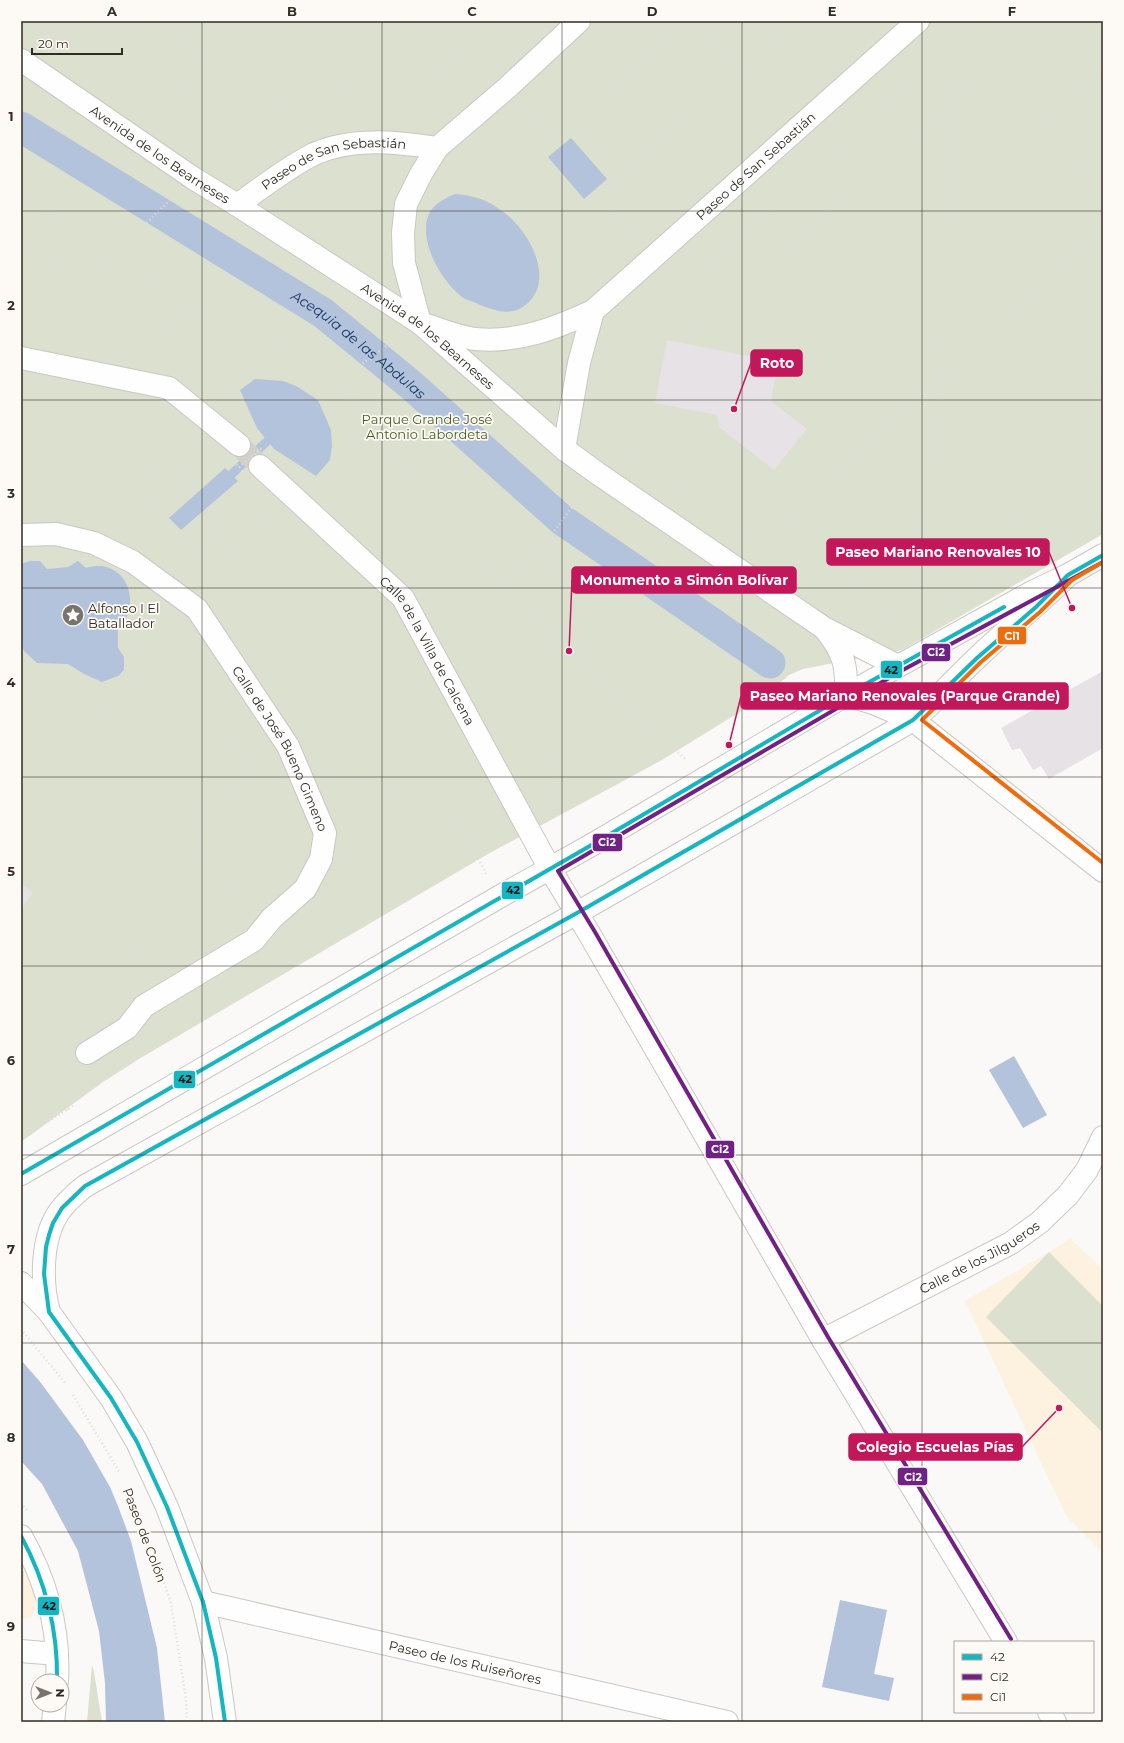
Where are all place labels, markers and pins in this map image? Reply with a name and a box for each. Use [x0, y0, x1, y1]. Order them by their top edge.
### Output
callout: Roto [751, 350, 802, 376]
callout: Paseo Mariano Renovales 10 [827, 539, 1049, 565]
callout: Monumento a Simón Bolívar [572, 567, 796, 593]
place label: Alfonso I El Batallador [88, 600, 159, 631]
place icon: Alfonso I El Batallador [60, 602, 86, 628]
callout: Paseo Mariano Renovales (Parque Grande) [741, 683, 1068, 709]
callout: Colegio Escuelas Pías [849, 1434, 1022, 1460]

